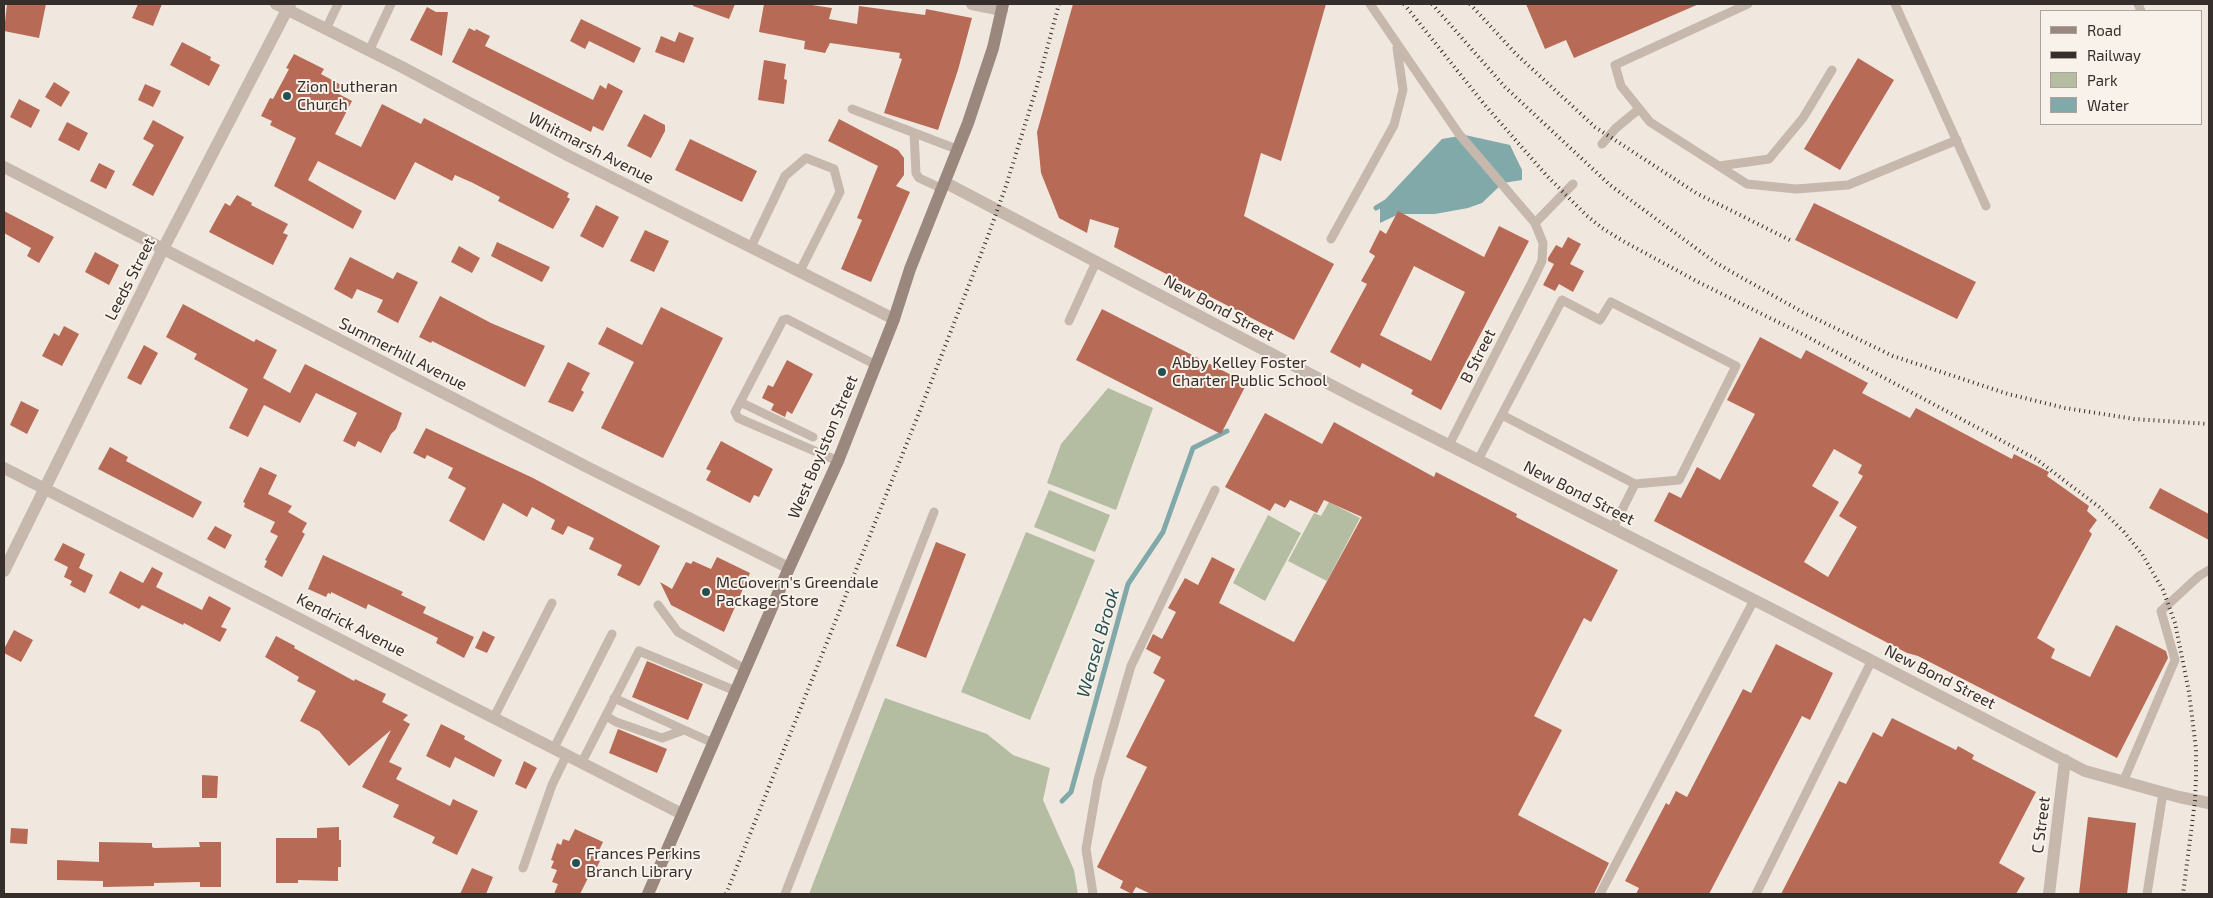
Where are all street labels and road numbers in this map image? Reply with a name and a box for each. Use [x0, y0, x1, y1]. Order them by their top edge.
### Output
street label: Whitmarsh Avenue [525, 108, 657, 188]
street label: Leeds Street [101, 234, 159, 324]
street label: New Bond Street [1161, 271, 1277, 345]
street label: Summerhill Avenue [336, 313, 470, 395]
street label: B Street [1456, 326, 1500, 386]
street label: West Boylston Street [784, 372, 862, 522]
street label: New Bond Street [1520, 457, 1638, 529]
street label: Kendrick Avenue [293, 589, 409, 661]
street label: New Bond Street [1881, 641, 1999, 713]
street label: C Street [2028, 795, 2054, 855]

